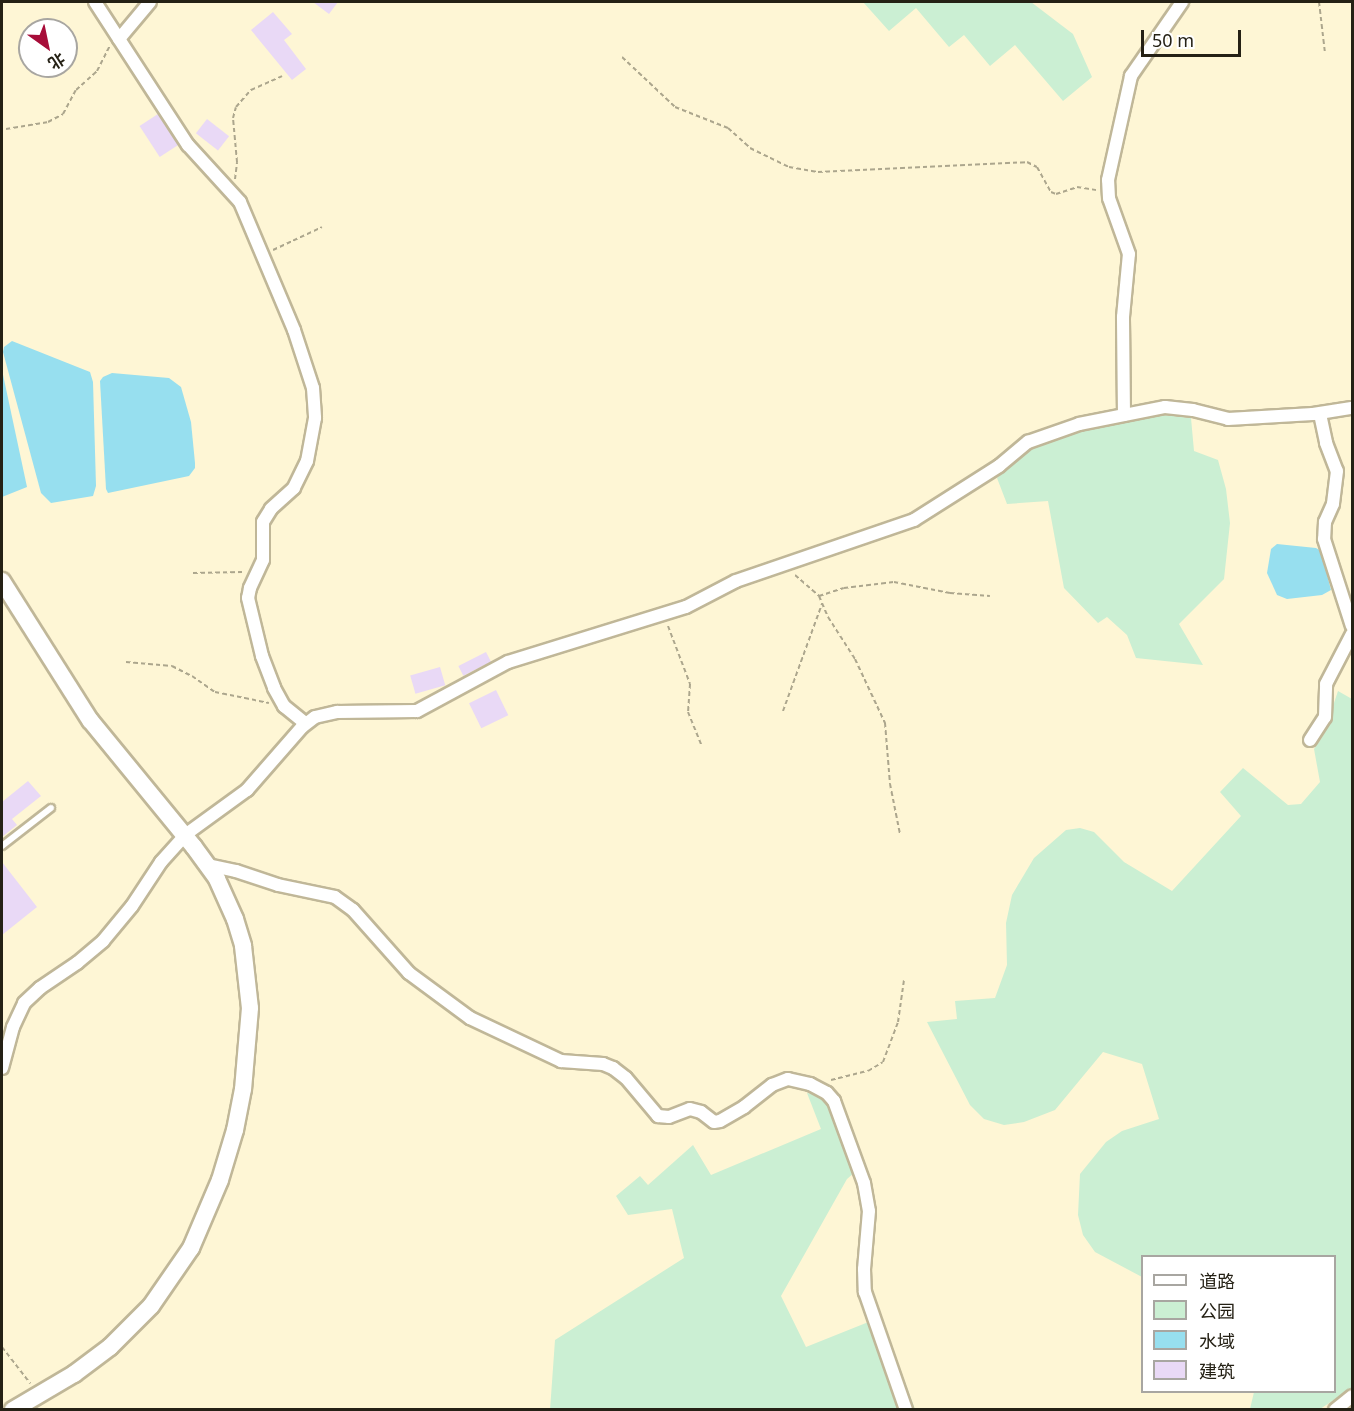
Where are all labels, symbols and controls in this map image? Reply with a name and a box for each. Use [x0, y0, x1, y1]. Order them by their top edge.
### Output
north arrow [18, 18, 78, 78]
scale bar [1144, 18, 1244, 56]
text: 50 m [1152, 28, 1194, 52]
text: 北 [44, 48, 69, 75]
legend [1141, 1255, 1336, 1393]
text: 道路 [1199, 1269, 1235, 1293]
text: 公园 [1199, 1299, 1235, 1323]
text: 水域 [1199, 1329, 1235, 1353]
text: 建筑 [1199, 1359, 1235, 1383]

